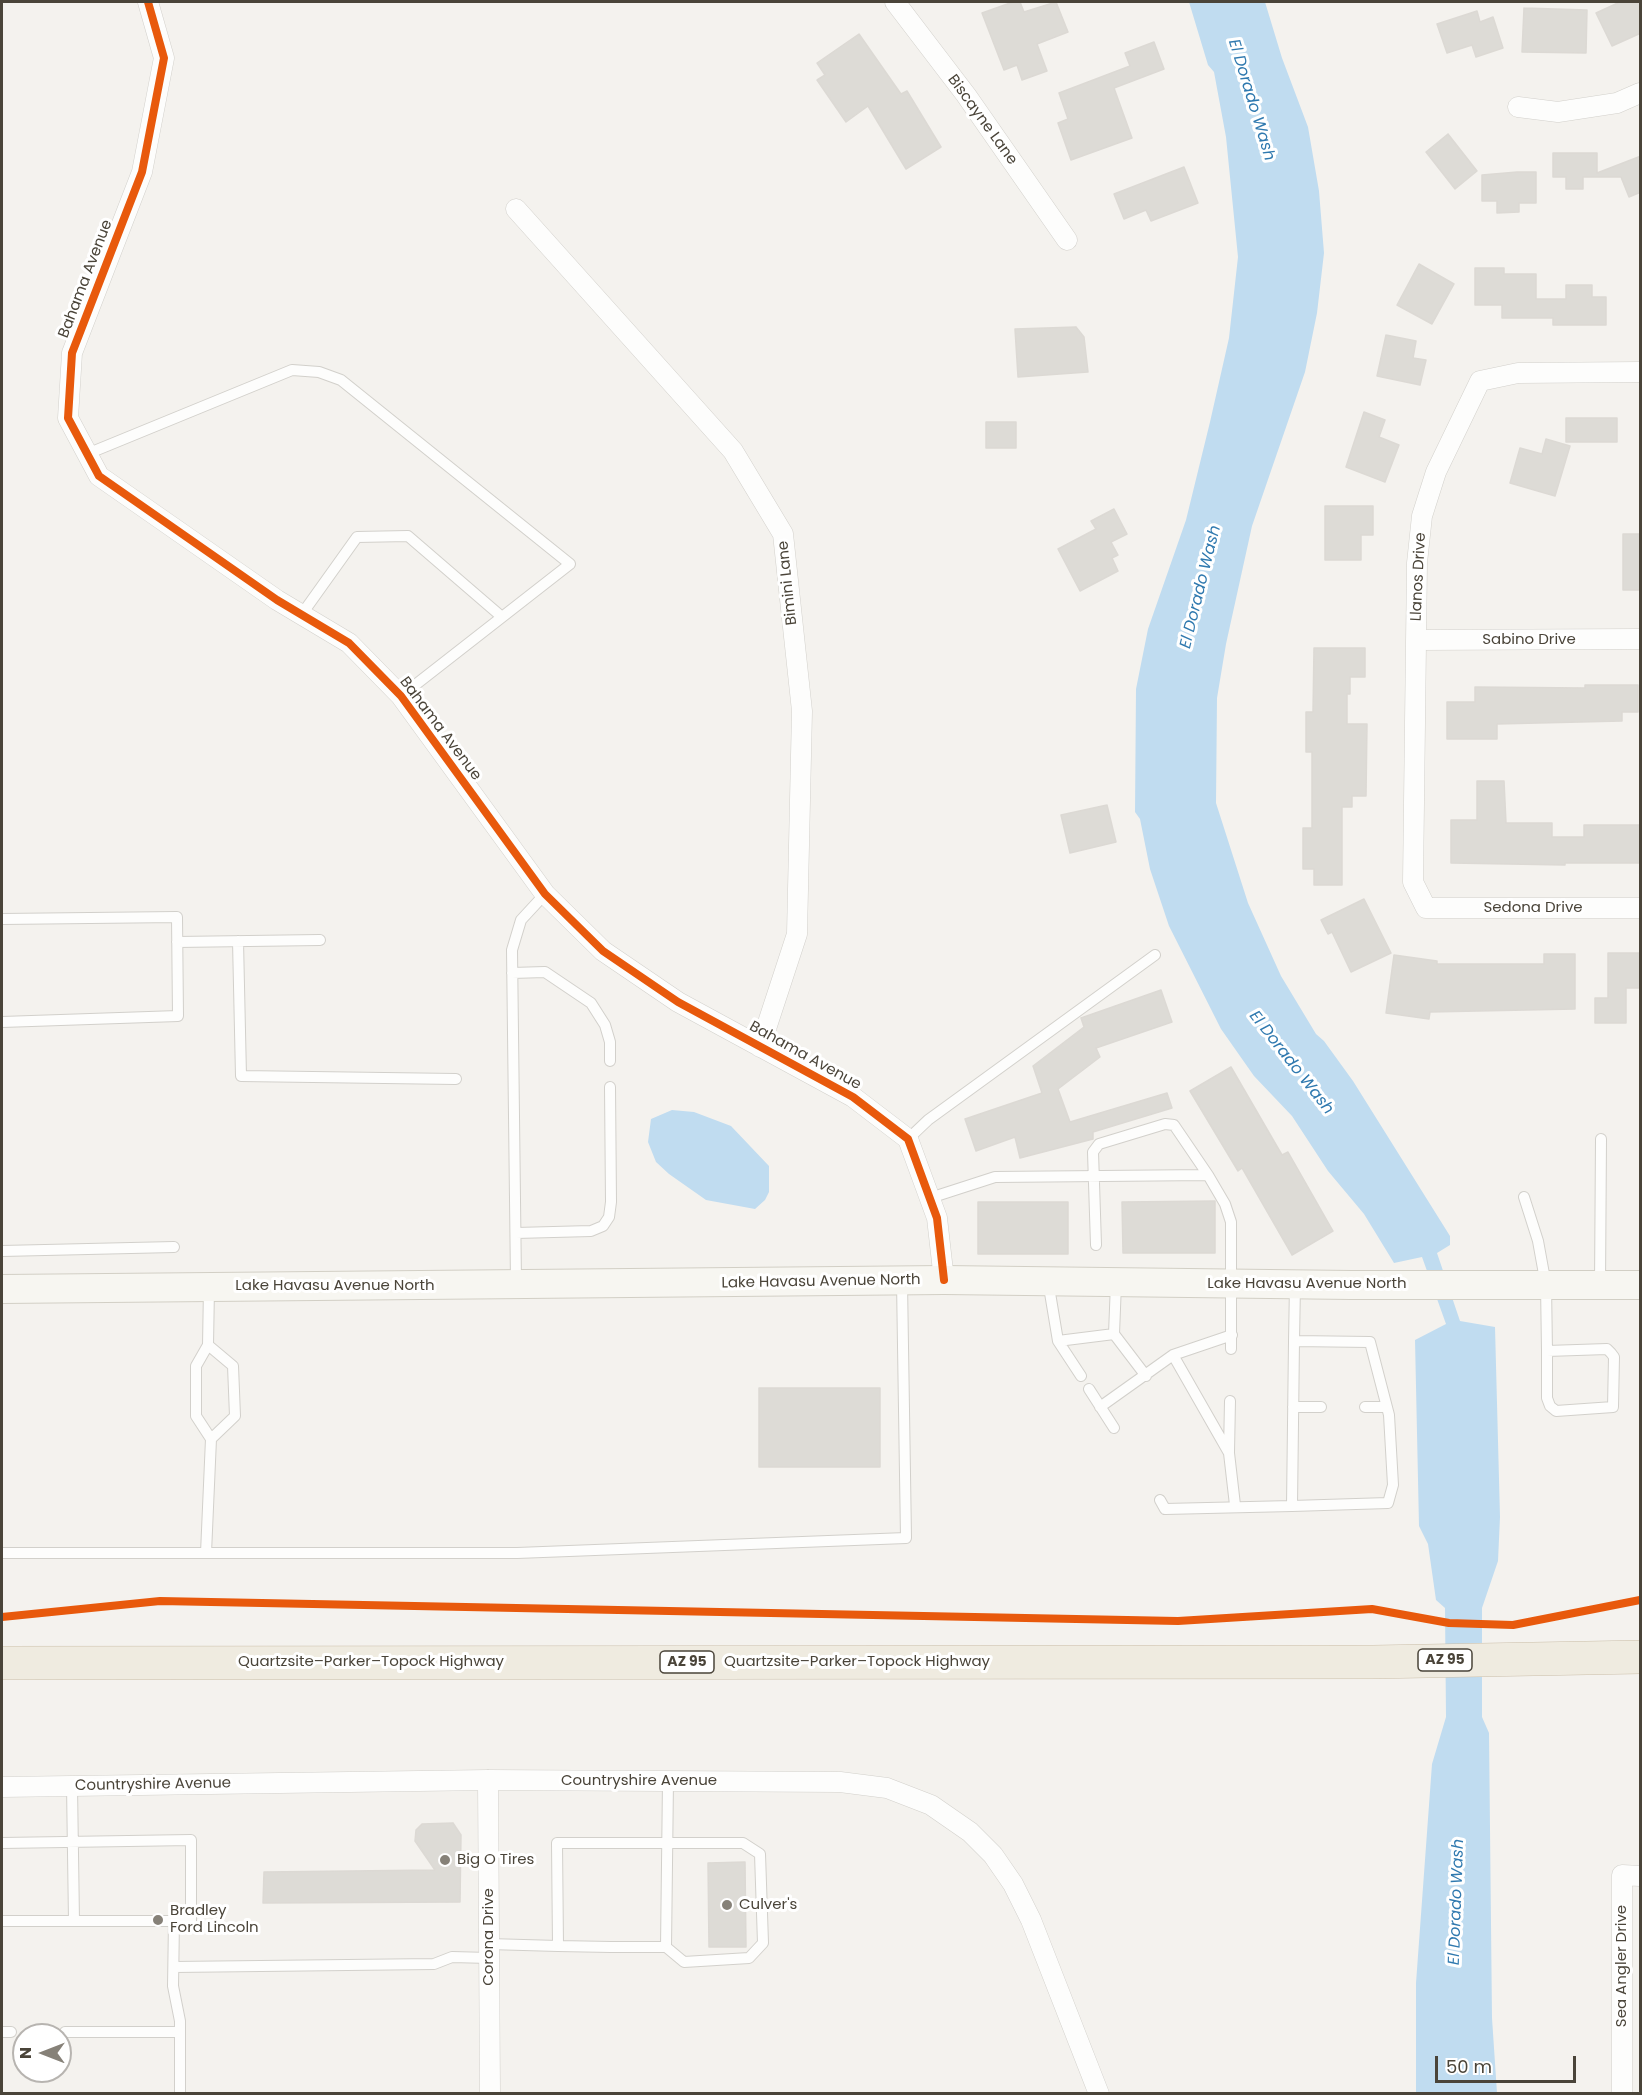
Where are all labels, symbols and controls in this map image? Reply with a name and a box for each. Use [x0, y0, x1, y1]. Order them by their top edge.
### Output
water label: El Dorado Wash [1223, 37, 1279, 163]
street label: Biscayne Lane [943, 71, 1021, 169]
street label: Bahama Avenue [55, 217, 117, 341]
water label: El Dorado Wash [1176, 524, 1226, 650]
street label: Llanos Drive [1408, 532, 1430, 622]
street label: Bimini Lane [775, 540, 801, 626]
street label: Sabino Drive [1482, 631, 1576, 649]
street label: Bahama Avenue [395, 674, 485, 784]
street label: Sedona Drive [1483, 899, 1583, 917]
water label: El Dorado Wash [1245, 1007, 1337, 1119]
street label: Bahama Avenue [746, 1018, 864, 1094]
street label: Lake Havasu Avenue North [721, 1271, 921, 1293]
street label: Lake Havasu Avenue North [1207, 1275, 1407, 1293]
street label: Lake Havasu Avenue North [235, 1277, 435, 1295]
road number: AZ 95 [1418, 1649, 1472, 1671]
road number: AZ 95 [660, 1651, 714, 1673]
street label: Quartzsite–Parker–Topock Highway [238, 1653, 504, 1671]
street label: Quartzsite–Parker–Topock Highway [724, 1653, 990, 1671]
street label: Countryshire Avenue [561, 1772, 717, 1790]
street label: Countryshire Avenue [75, 1775, 231, 1795]
water label: El Dorado Wash [1445, 1839, 1469, 1965]
place label: Big O Tires [457, 1851, 534, 1869]
marker: Big O Tires [438, 1853, 452, 1867]
street label: Corona Drive [480, 1888, 498, 1986]
place label: Culver's [739, 1896, 797, 1914]
marker: Culver's [720, 1898, 734, 1912]
place label: Bradley Ford Lincoln [170, 1902, 259, 1937]
street label: Sea Angler Drive [1613, 1905, 1631, 2027]
marker: Bradley Ford Lincoln [151, 1913, 165, 1927]
north arrow [12, 2023, 72, 2083]
scale bar [1438, 2044, 1579, 2082]
text: N [14, 2047, 37, 2059]
text: 50 m [1446, 2054, 1492, 2079]

